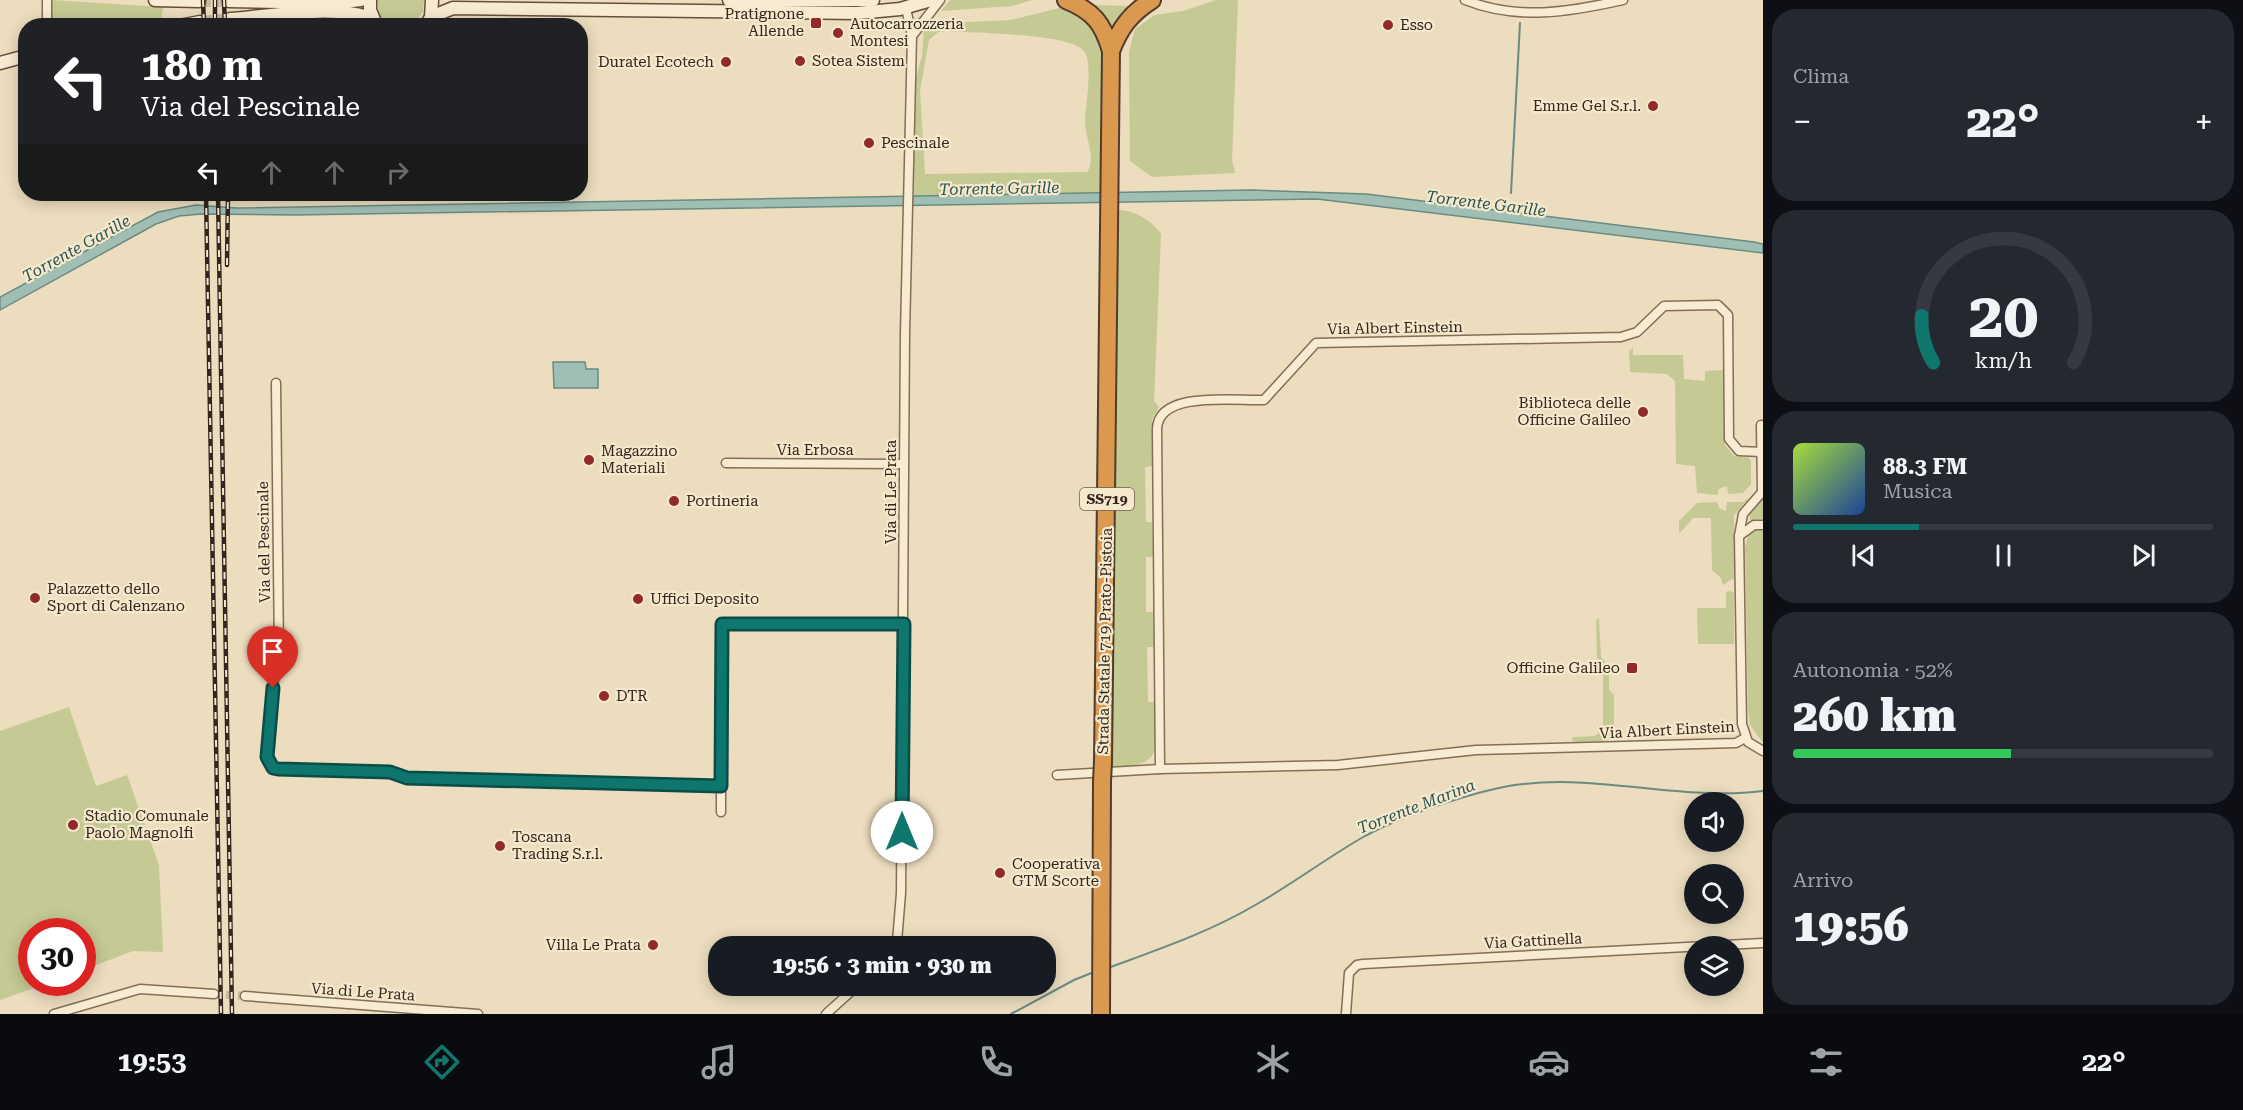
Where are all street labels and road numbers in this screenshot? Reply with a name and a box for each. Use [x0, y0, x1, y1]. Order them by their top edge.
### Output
street label: Via Albert Einstein [1327, 318, 1463, 338]
street label: Via di Le Prata [882, 440, 900, 544]
street label: Via Erbosa [776, 441, 854, 459]
street label: Via del Pescinale [254, 481, 274, 603]
road number: SS719 [1080, 488, 1134, 510]
street label: Strada Statale 719 Prato-Pistoia [1094, 528, 1116, 754]
street label: Via Albert Einstein [1599, 717, 1735, 743]
street label: Via Gattinella [1483, 929, 1583, 953]
street label: Via di Le Prata [310, 979, 416, 1005]

